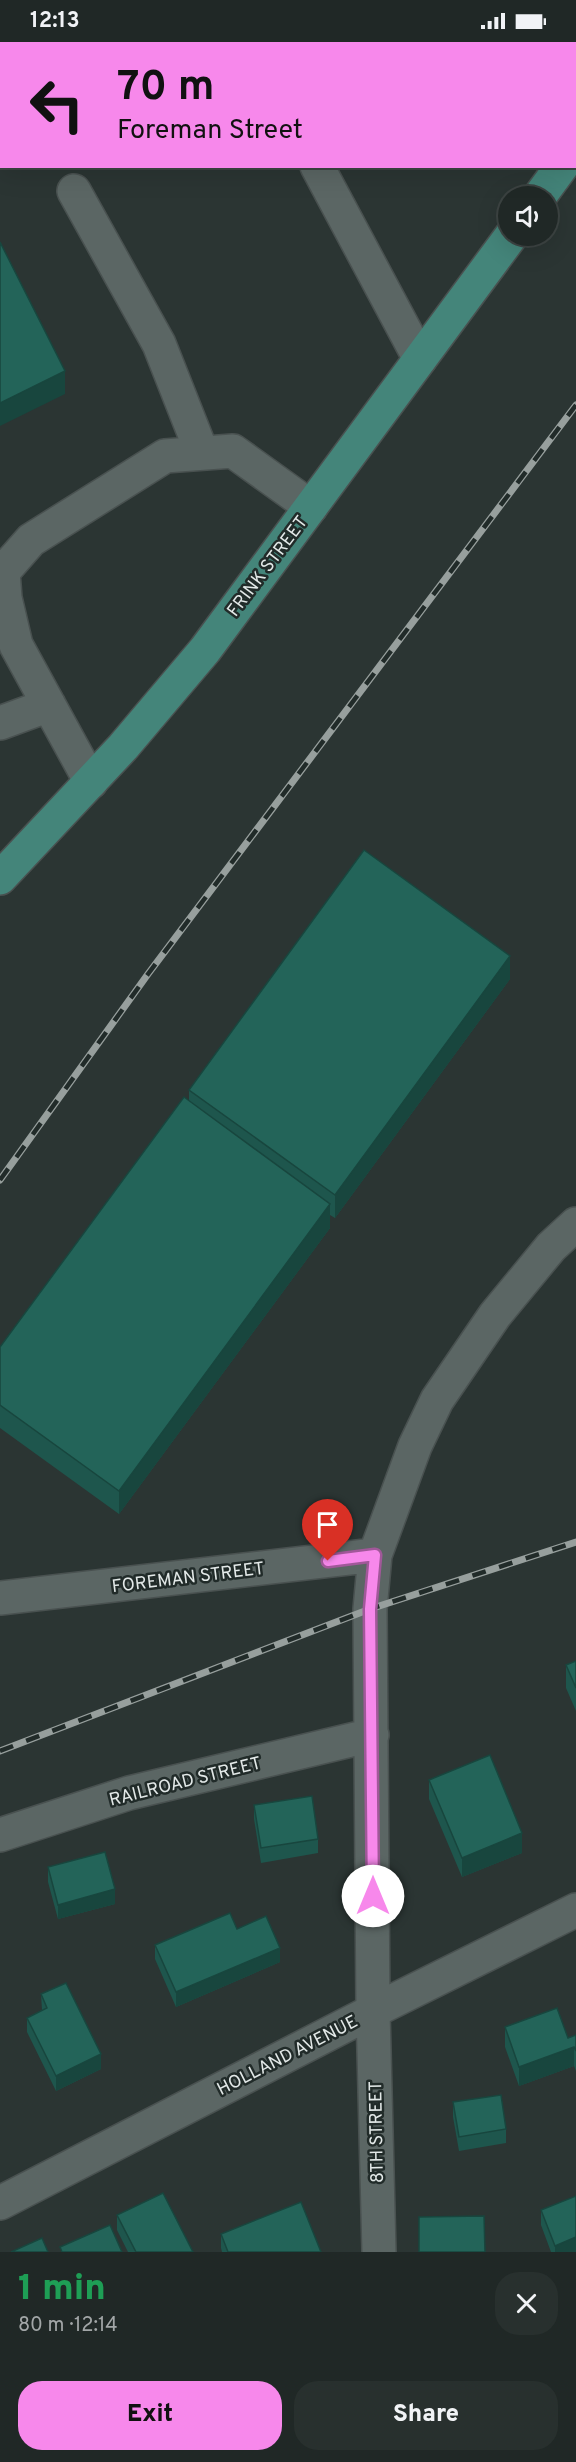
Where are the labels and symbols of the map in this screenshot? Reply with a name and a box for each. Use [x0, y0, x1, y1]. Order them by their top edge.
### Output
street label: FRINK STREET [223, 512, 314, 622]
pin [302, 1499, 353, 1561]
street label: FOREMAN STREET [111, 1558, 266, 1599]
street label: RAILROAD STREET [107, 1752, 264, 1812]
position arrow [341, 1864, 405, 1928]
street label: HOLLAND AVENUE [213, 2011, 362, 2102]
street label: 8TH STREET [365, 2081, 390, 2183]

